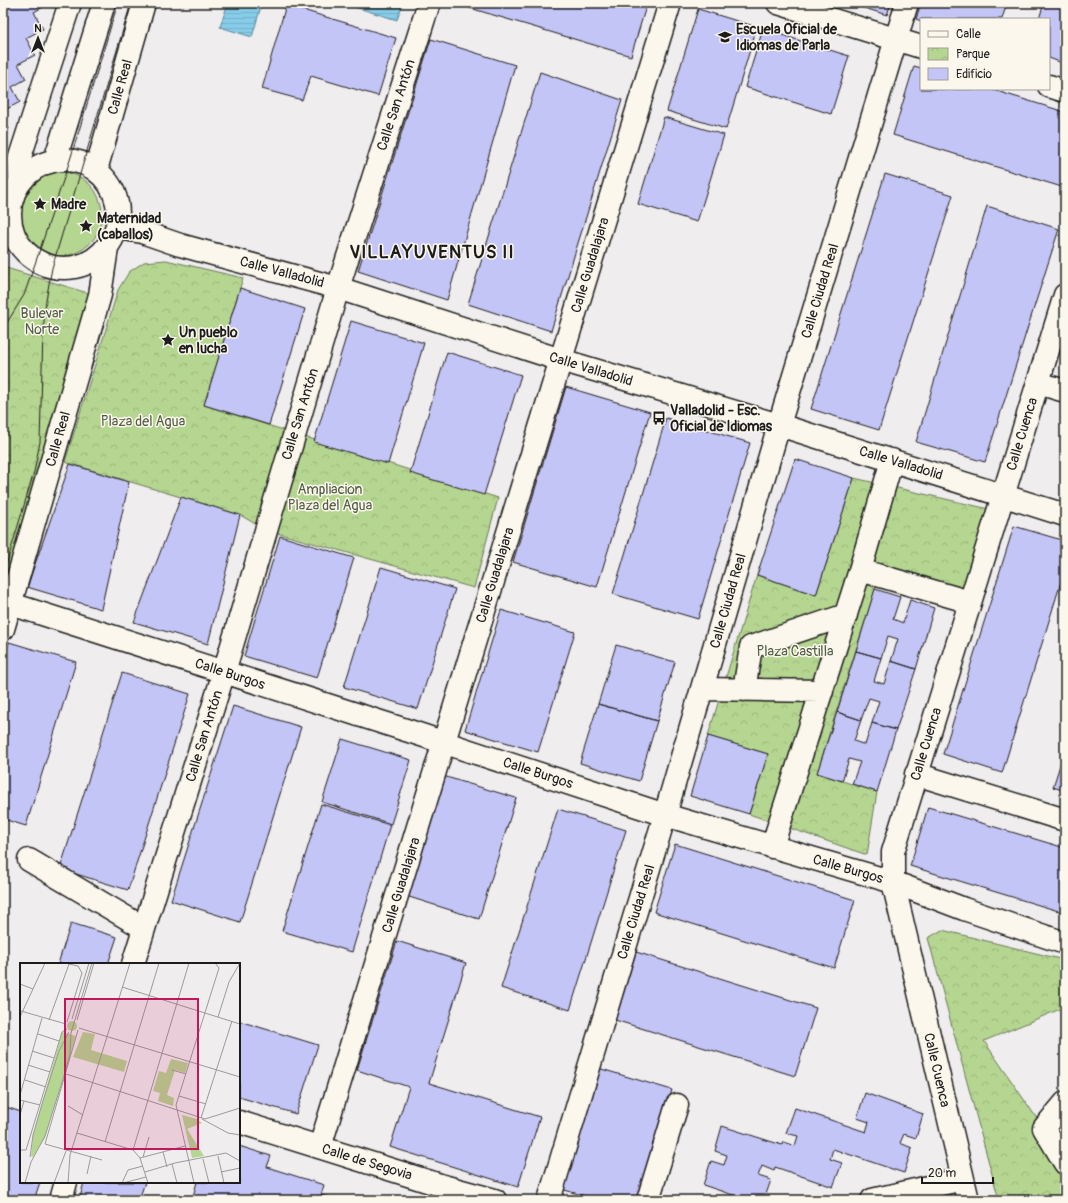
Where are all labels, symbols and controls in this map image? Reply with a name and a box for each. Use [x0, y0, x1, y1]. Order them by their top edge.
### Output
north arrow [18, 18, 58, 58]
legend [920, 18, 1050, 90]
place label: Escuela Oficial de Idiomas de Parla [736, 21, 838, 54]
text: N [34, 22, 42, 35]
text: Calle [956, 27, 981, 42]
school or university icon: Escuela Oficial de Idiomas de Parla [717, 29, 733, 45]
text: Parque [956, 47, 990, 62]
street label: Calle Real [104, 57, 136, 117]
street label: Calle San Antón [373, 57, 419, 153]
text: Edificio [956, 67, 992, 82]
place icon: Madre [32, 196, 48, 212]
place label: Madre [51, 196, 87, 213]
place label: Maternidad (caballos) [97, 210, 161, 243]
street label: Calle Guadalajara [567, 215, 613, 315]
place icon: Maternidad (caballos) [78, 218, 94, 234]
district label: VILLAYUVENTUS II [349, 241, 515, 264]
street label: Calle Ciudad Real [798, 242, 842, 340]
street label: Calle Valladolid [238, 253, 326, 291]
park label: Bulevar Norte [20, 305, 64, 338]
place label: Un pueblo en lucha [178, 324, 238, 357]
place icon: Un pueblo en lucha [160, 332, 176, 348]
street label: Calle Valladolid [547, 348, 635, 390]
street label: Calle San Antón [278, 366, 322, 462]
street label: Calle Cuenca [1003, 395, 1041, 473]
place label: Valladolid - Esc. Oficial de Idiomas [670, 402, 773, 435]
street label: Calle Real [42, 409, 74, 469]
bus stop icon: Valladolid - Esc. Oficial de Idiomas [651, 410, 667, 426]
park label: Plaza del Agua [101, 413, 185, 430]
street label: Calle Valladolid [857, 442, 945, 484]
park label: Ampliacion Plaza del Agua [288, 481, 372, 514]
street label: Calle Guadalajara [472, 525, 518, 625]
street label: Calle Ciudad Real [706, 552, 750, 650]
park label: Plaza Castilla [756, 643, 834, 660]
street label: Calle Burgos [193, 655, 268, 694]
street label: Calle San Antón [182, 688, 226, 784]
street label: Calle Cuenca [907, 705, 945, 783]
street label: Calle Burgos [501, 754, 576, 793]
street label: Calle Guadalajara [378, 835, 424, 935]
street label: Calle Burgos [811, 851, 886, 887]
street label: Calle Ciudad Real [614, 863, 658, 961]
inset map [20, 963, 240, 1183]
street label: Calle Cuenca [920, 1031, 954, 1109]
street label: Calle de Segovia [320, 1140, 414, 1184]
scale bar [922, 1159, 993, 1185]
text: 20 m [928, 1166, 957, 1181]

